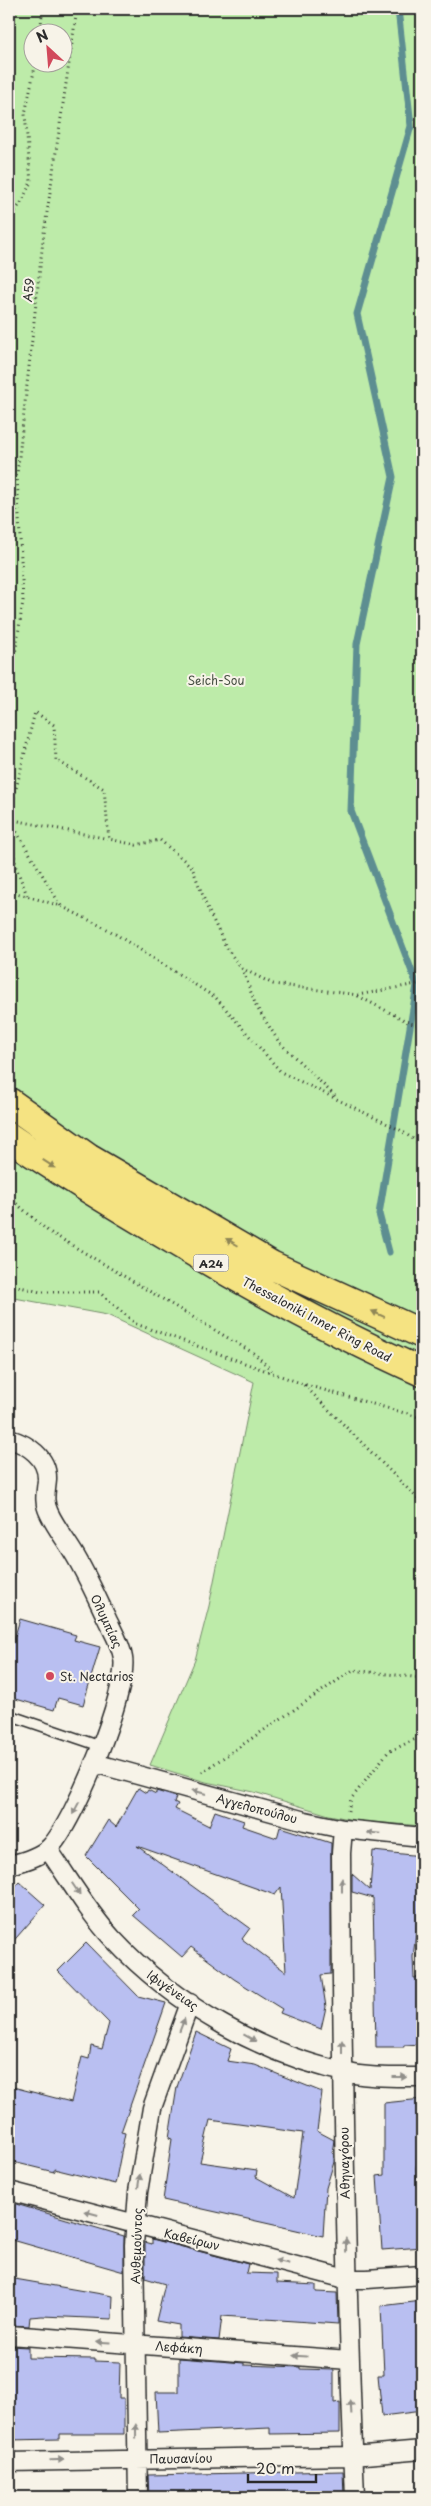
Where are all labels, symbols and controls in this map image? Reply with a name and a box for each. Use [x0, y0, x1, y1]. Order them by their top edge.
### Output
north arrow [22, 22, 72, 72]
text: N [32, 24, 52, 48]
street label: Α59 [18, 277, 38, 303]
park label: Seich-Sou [188, 671, 244, 689]
one-way arrow [43, 1159, 56, 1168]
one-way arrow [226, 1238, 239, 1247]
road number: Α24 [194, 1254, 228, 1272]
street label: Thessaloniki Inner Ring Road [239, 1272, 395, 1366]
one-way arrow [371, 1310, 385, 1318]
street label: Ολυμπίας [87, 1591, 127, 1651]
place label: St. Nectarios [60, 1667, 134, 1685]
marker: St. Nectarios [44, 1670, 56, 1682]
one-way arrow [191, 1788, 206, 1796]
street label: Αγγελοπούλου [214, 1789, 300, 1828]
one-way arrow [72, 1801, 80, 1816]
one-way arrow [365, 1829, 381, 1837]
one-way arrow [337, 1877, 345, 1893]
one-way arrow [71, 1882, 80, 1896]
street label: Ιφιγένειας [144, 1966, 202, 2014]
one-way arrow [178, 2017, 186, 2032]
one-way arrow [243, 2034, 258, 2042]
one-way arrow [338, 2039, 346, 2055]
one-way arrow [392, 2073, 408, 2081]
street label: Αθηναγόρου [334, 2127, 354, 2199]
one-way arrow [136, 2173, 144, 2189]
street label: Ανθεμούντος [126, 2208, 146, 2284]
one-way arrow [83, 2209, 98, 2217]
street label: Καβείρων [162, 2223, 222, 2255]
one-way arrow [341, 2237, 349, 2253]
one-way arrow [275, 2258, 290, 2266]
street label: Λεφάκη [155, 2336, 203, 2358]
one-way arrow [95, 2338, 111, 2346]
one-way arrow [292, 2352, 308, 2360]
one-way arrow [347, 2399, 355, 2415]
one-way arrow [132, 2423, 140, 2439]
street label: Παυσανίου [149, 2448, 213, 2468]
scale bar [248, 2451, 316, 2483]
one-way arrow [50, 2456, 66, 2464]
text: 20 m [256, 2456, 295, 2479]

